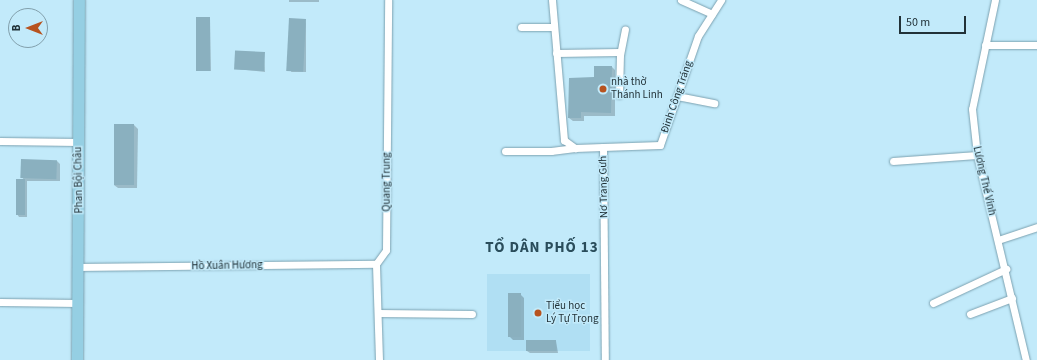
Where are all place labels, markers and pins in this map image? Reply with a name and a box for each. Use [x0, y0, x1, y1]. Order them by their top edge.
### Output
place label: nhà thờ Thánh Linh [611, 76, 663, 102]
marker: nhà thờ Thánh Linh [598, 84, 608, 94]
place label: Tiểu học Lý Tự Trọng [546, 300, 598, 326]
marker: Tiểu học Lý Tự Trọng [533, 308, 543, 318]

